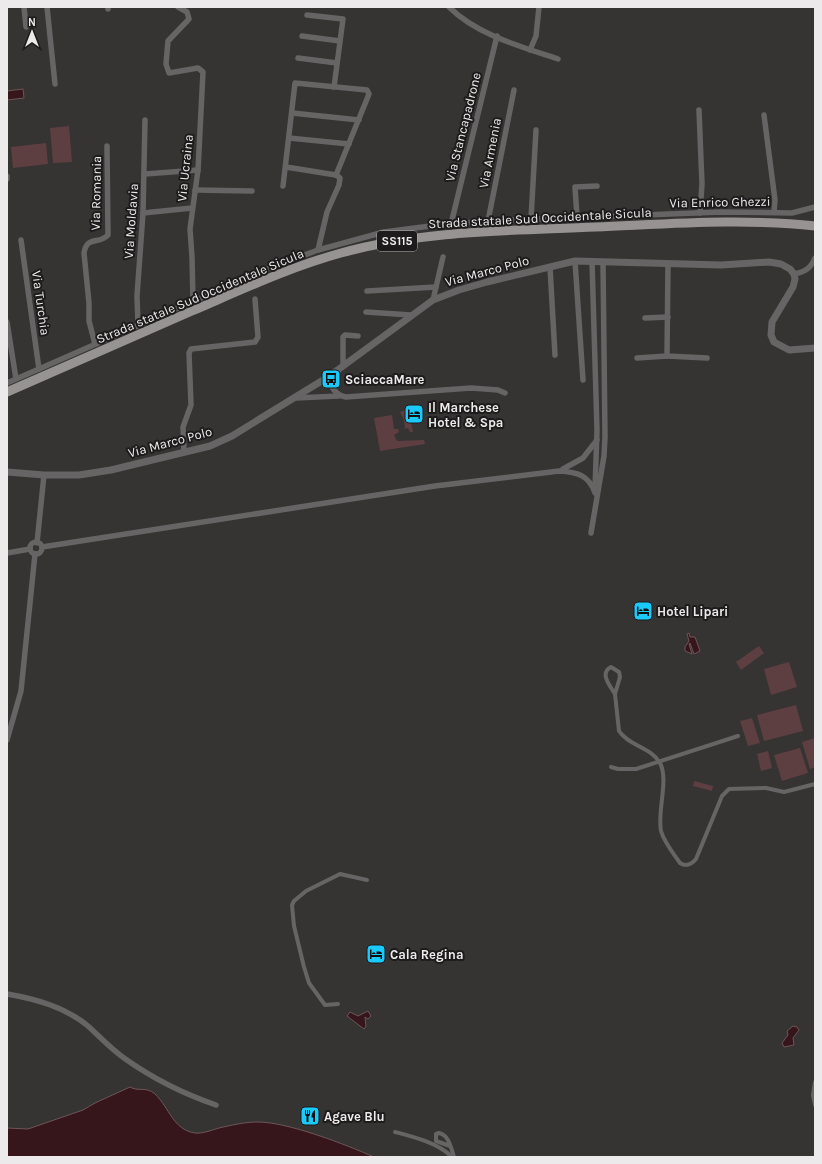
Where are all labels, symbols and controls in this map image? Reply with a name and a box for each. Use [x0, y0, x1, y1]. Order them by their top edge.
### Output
north arrow [12, 12, 52, 52]
text: N [28, 16, 36, 29]
street label: Via Stancapadrone [442, 71, 484, 183]
street label: Via Armenia [476, 117, 504, 189]
street label: Via Ucraina [174, 134, 196, 202]
street label: Via Romania [88, 156, 104, 230]
street label: Via Moldavia [121, 183, 141, 259]
street label: Via Enrico Ghezzi [669, 194, 771, 210]
street label: Strada statale Sud Occidentale Sicula [428, 205, 652, 231]
road number: SS115 [377, 231, 417, 251]
street label: Strada statale Sud Occidentale Sicula [94, 245, 306, 347]
street label: Via Marco Polo [443, 253, 531, 289]
street label: Via Turchia [29, 270, 53, 336]
bus stop icon: SciaccaMare [320, 368, 342, 390]
place label: SciaccaMare [345, 372, 424, 387]
place label: Il Marchese Hotel & Spa [428, 400, 503, 430]
hotel icon: Il Marchese Hotel & Spa [403, 403, 425, 425]
street label: Via Marco Polo [126, 424, 214, 460]
hotel icon: Hotel Lipari [632, 600, 654, 622]
place label: Hotel Lipari [657, 604, 728, 619]
hotel icon: Cala Regina [365, 943, 387, 965]
place label: Cala Regina [390, 947, 463, 962]
restaurant icon: Agave Blu [299, 1105, 321, 1127]
place label: Agave Blu [324, 1109, 385, 1124]

